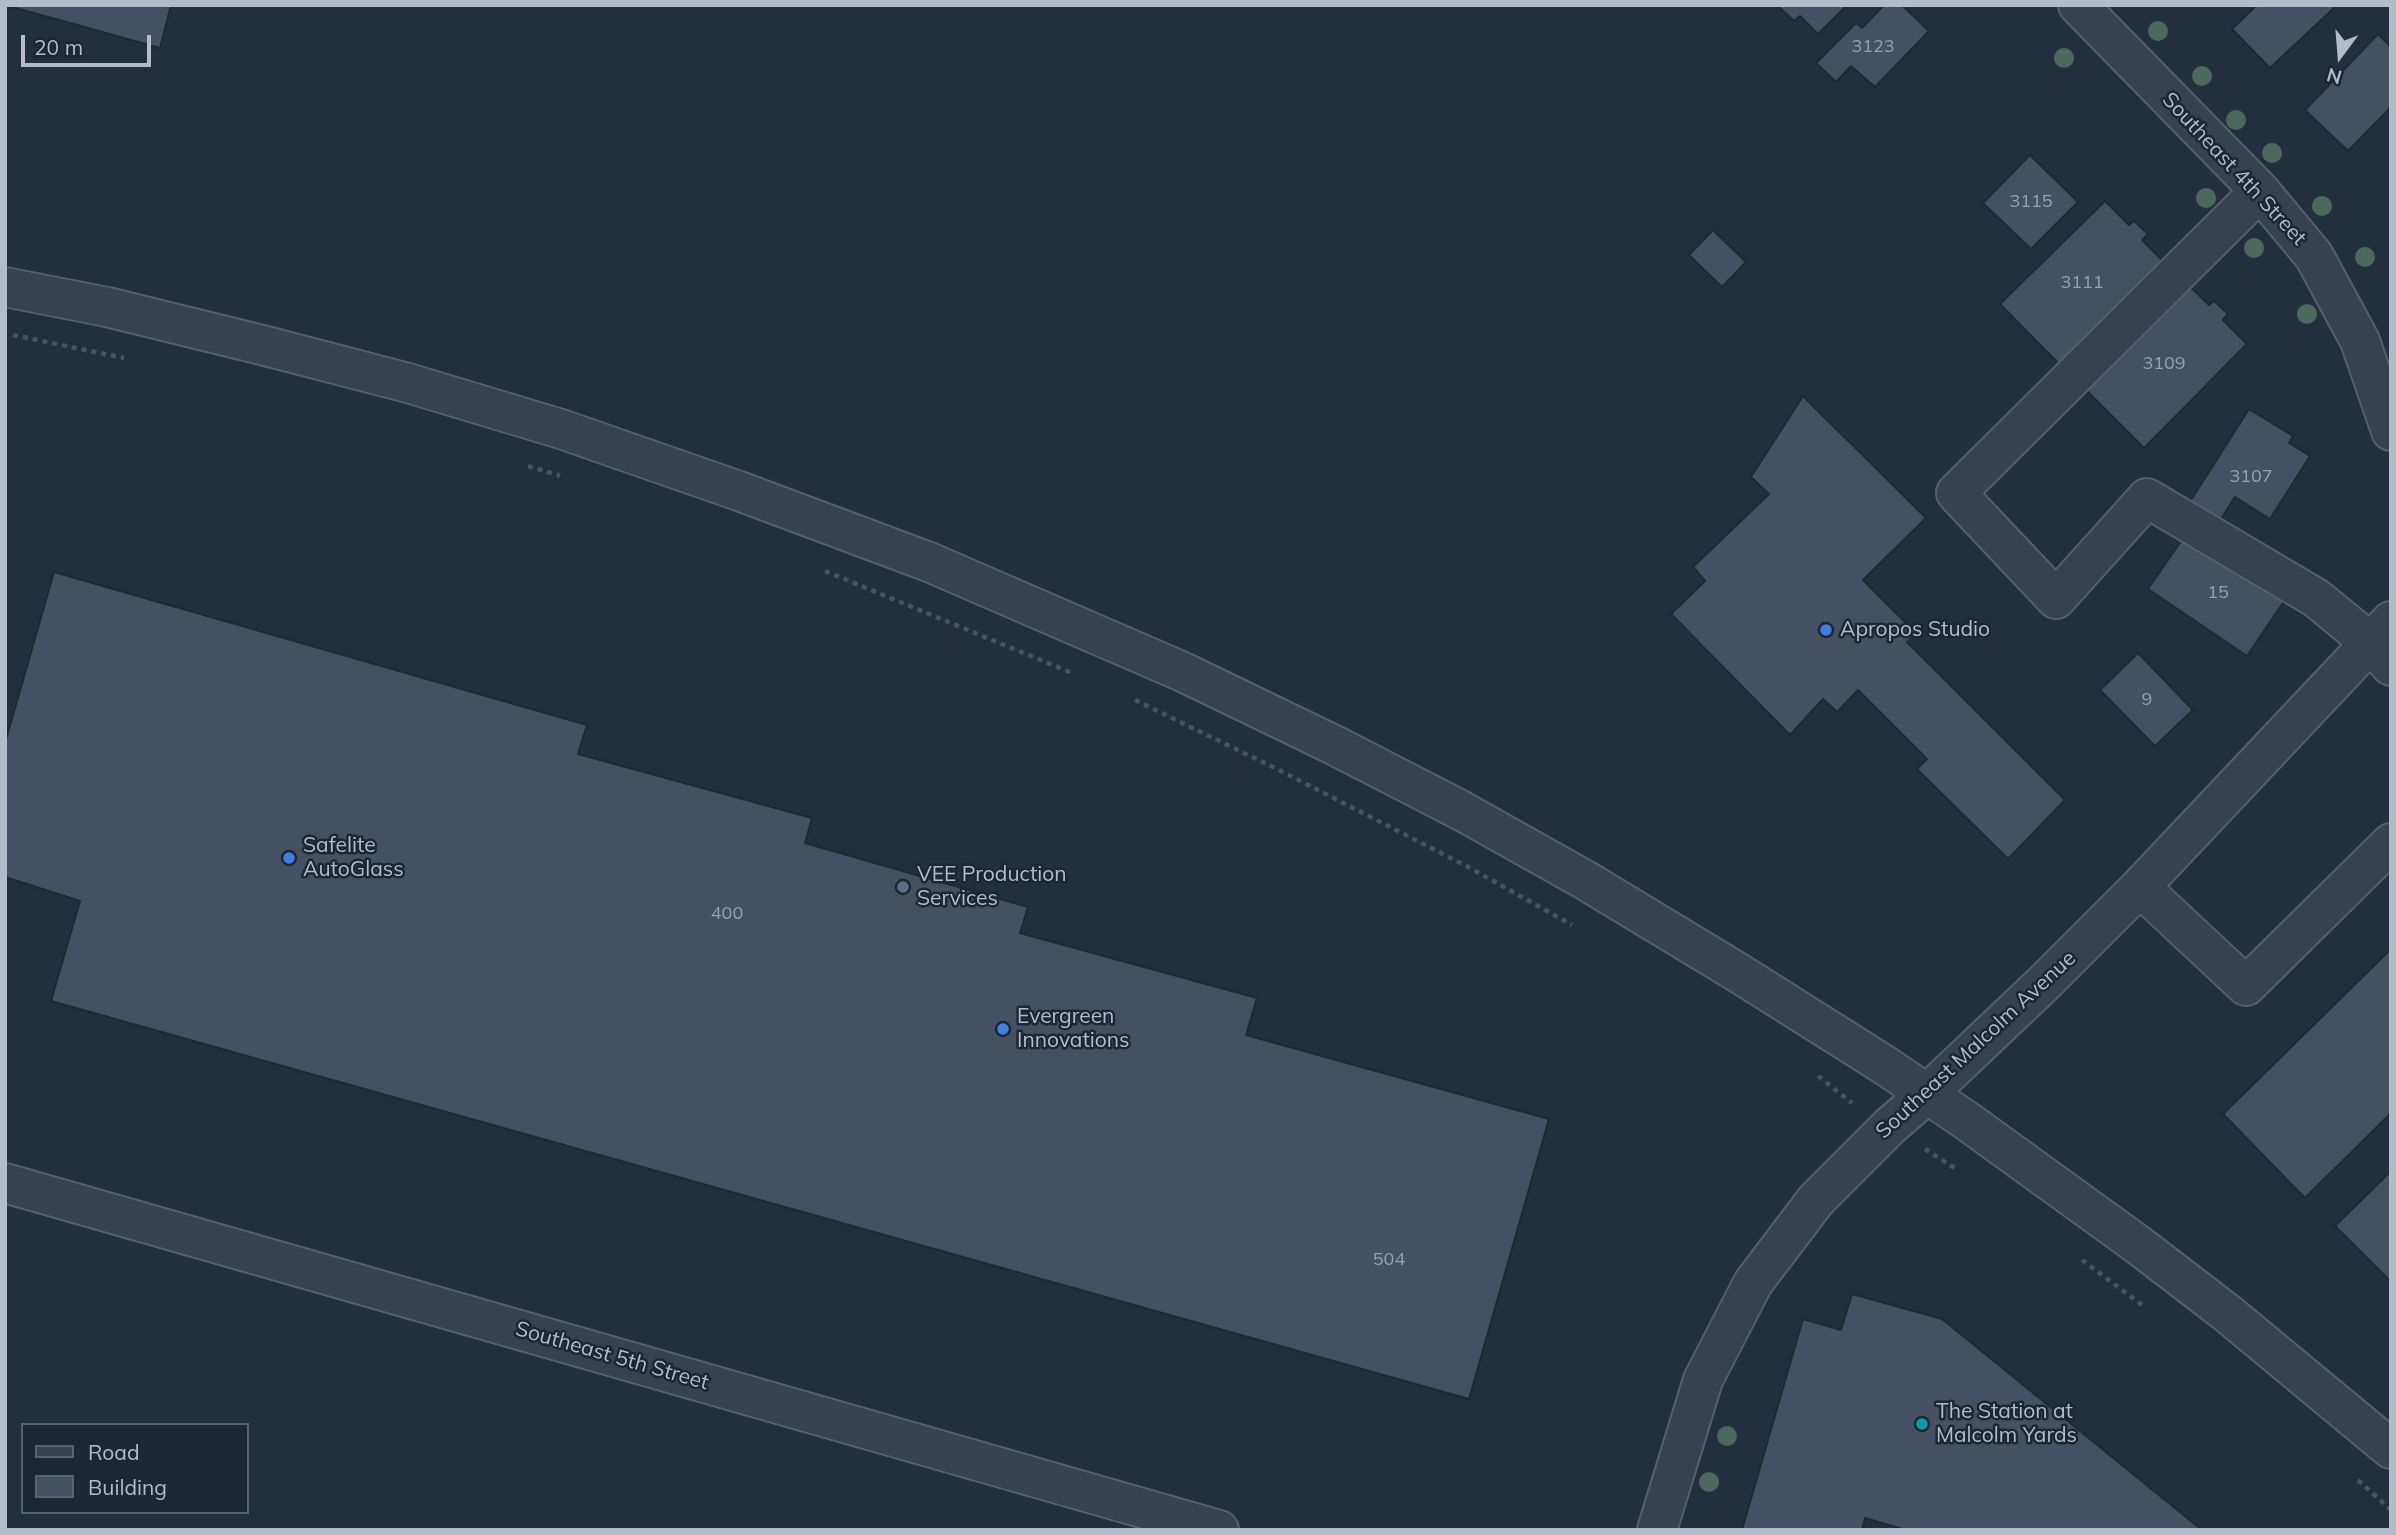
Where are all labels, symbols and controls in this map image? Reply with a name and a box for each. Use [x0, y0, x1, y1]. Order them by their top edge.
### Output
scale bar [24, 21, 154, 65]
north arrow [2305, 21, 2375, 91]
text: 20 m [34, 34, 83, 60]
house number: 3123 [1851, 36, 1895, 58]
text: N [2324, 63, 2344, 90]
street label: Southeast 4th Street [2157, 87, 2311, 251]
house number: 3115 [2009, 191, 2053, 213]
house number: 3111 [2060, 272, 2104, 294]
house number: 3109 [2142, 353, 2186, 375]
house number: 3107 [2229, 466, 2273, 488]
house number: 15 [2207, 582, 2229, 604]
place label: Apropos Studio [1840, 617, 1990, 643]
marker: Apropos Studio [1818, 622, 1834, 638]
house number: 9 [2142, 689, 2152, 711]
place label: Safelite AutoGlass [303, 833, 404, 883]
marker: Safelite AutoGlass [281, 850, 297, 866]
place label: VEE Production Services [917, 862, 1067, 912]
marker: VEE Production Services [895, 879, 911, 895]
house number: 400 [711, 903, 743, 925]
street label: Southeast Malcolm Avenue [1871, 946, 2081, 1144]
place label: Evergreen Innovations [1017, 1004, 1129, 1054]
marker: Evergreen Innovations [995, 1021, 1011, 1037]
house number: 504 [1373, 1249, 1405, 1271]
street label: Southeast 5th Street [512, 1316, 712, 1396]
place label: The Station at Malcolm Yards [1936, 1399, 2077, 1449]
marker: The Station at Malcolm Yards [1914, 1416, 1930, 1432]
legend [21, 1423, 248, 1514]
text: Road [88, 1439, 139, 1465]
text: Building [88, 1474, 167, 1500]

